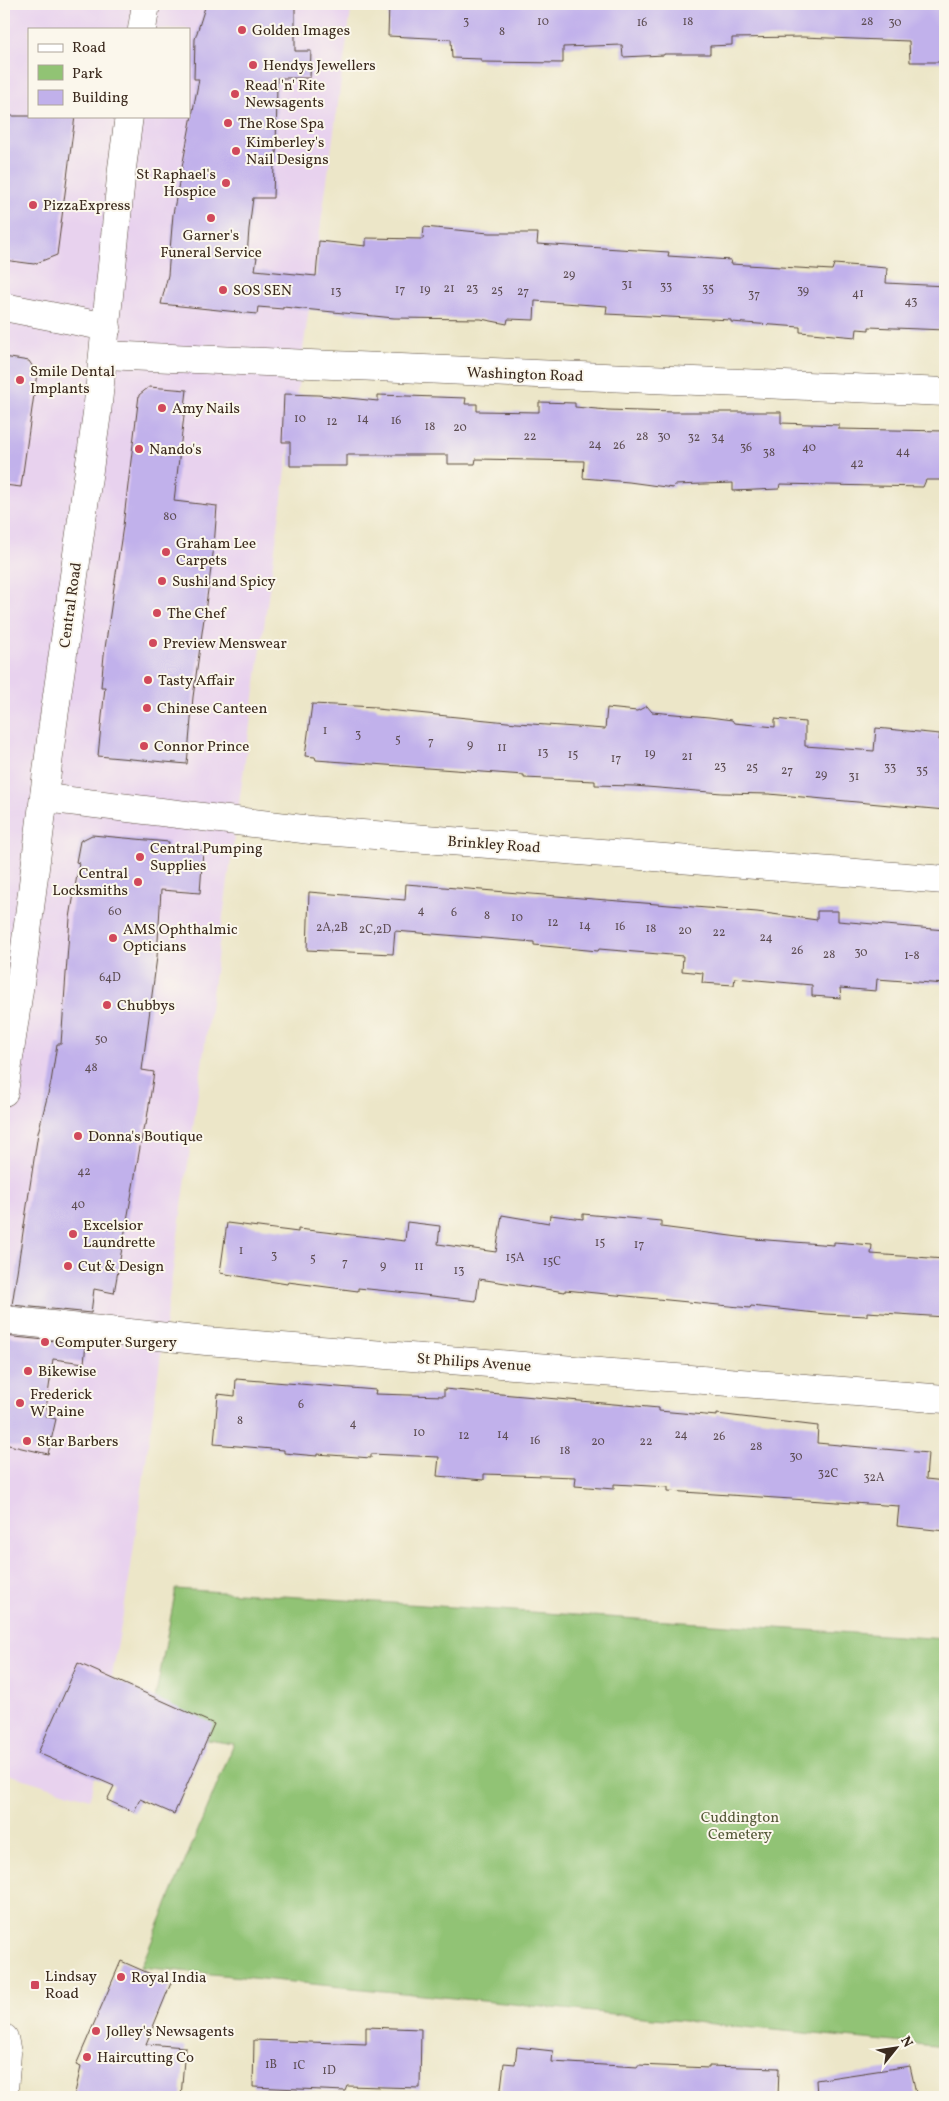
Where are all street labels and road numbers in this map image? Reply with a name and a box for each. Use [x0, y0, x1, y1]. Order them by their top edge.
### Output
street label: Washington Road [466, 363, 584, 388]
street label: Central Road [55, 561, 88, 649]
street label: Brinkley Road [447, 832, 541, 859]
street label: St Philips Avenue [416, 1349, 532, 1378]

